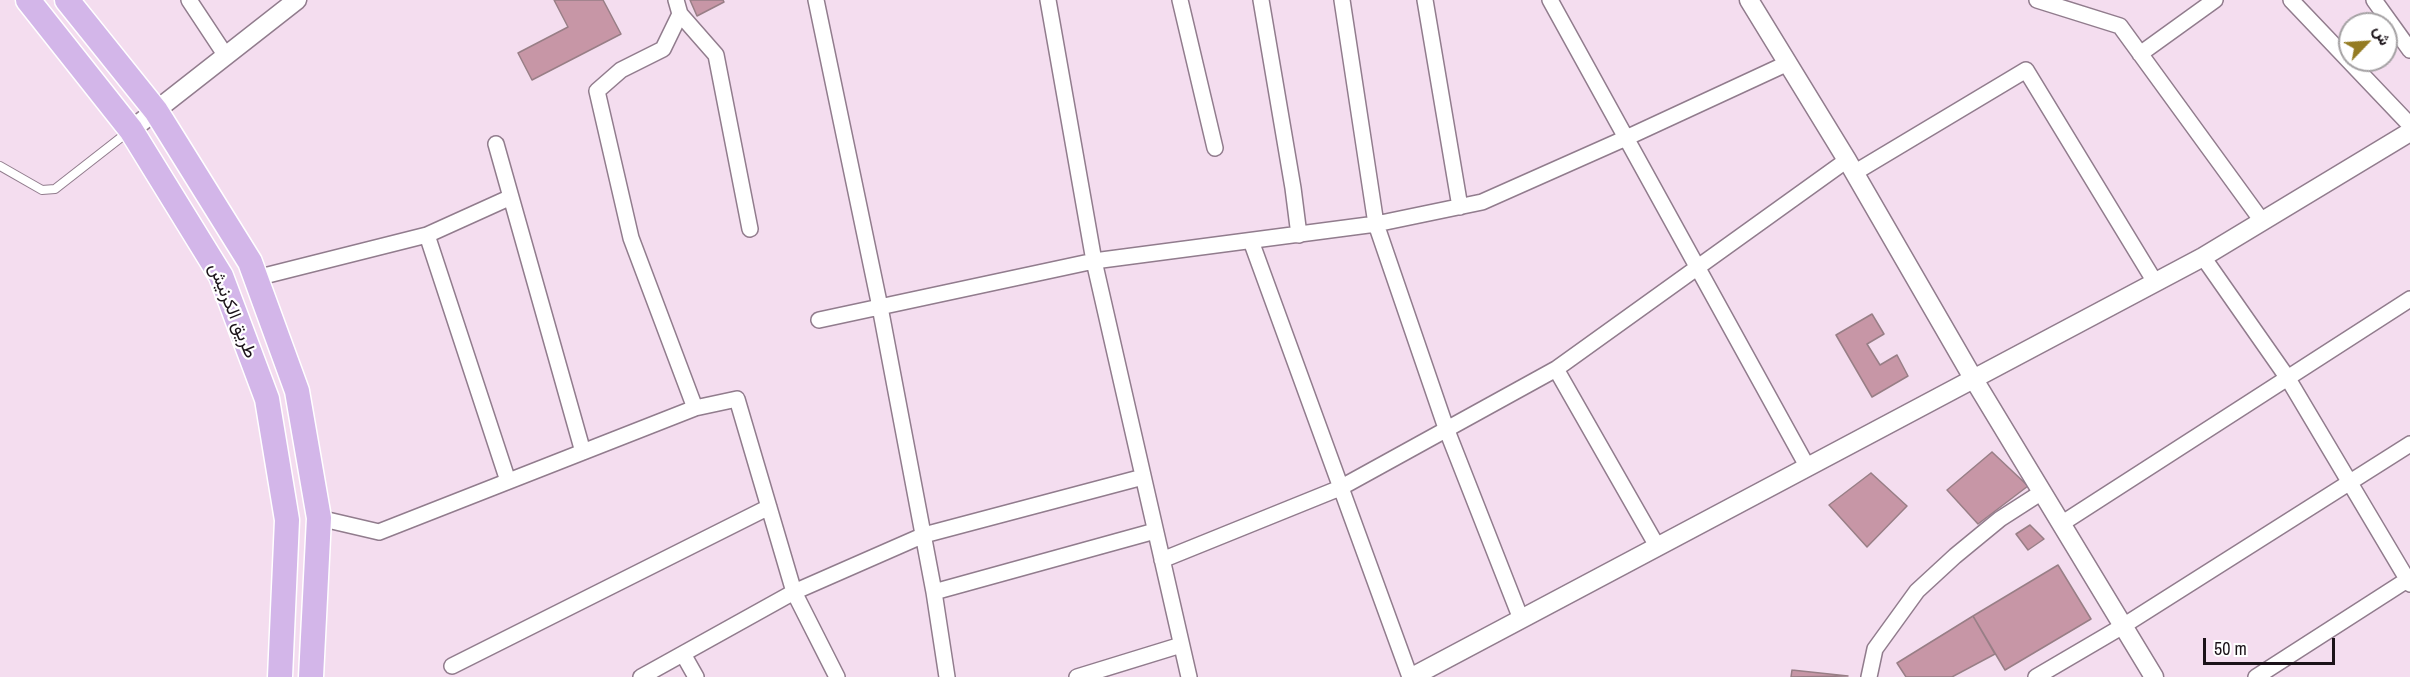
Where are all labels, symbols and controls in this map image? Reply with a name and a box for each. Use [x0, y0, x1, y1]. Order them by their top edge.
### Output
north arrow [2338, 12, 2398, 72]
text: ش [2368, 22, 2397, 49]
street label: طريق الكرنيش [203, 260, 261, 362]
scale bar [2206, 626, 2338, 664]
text: 50 m [2214, 636, 2247, 661]

